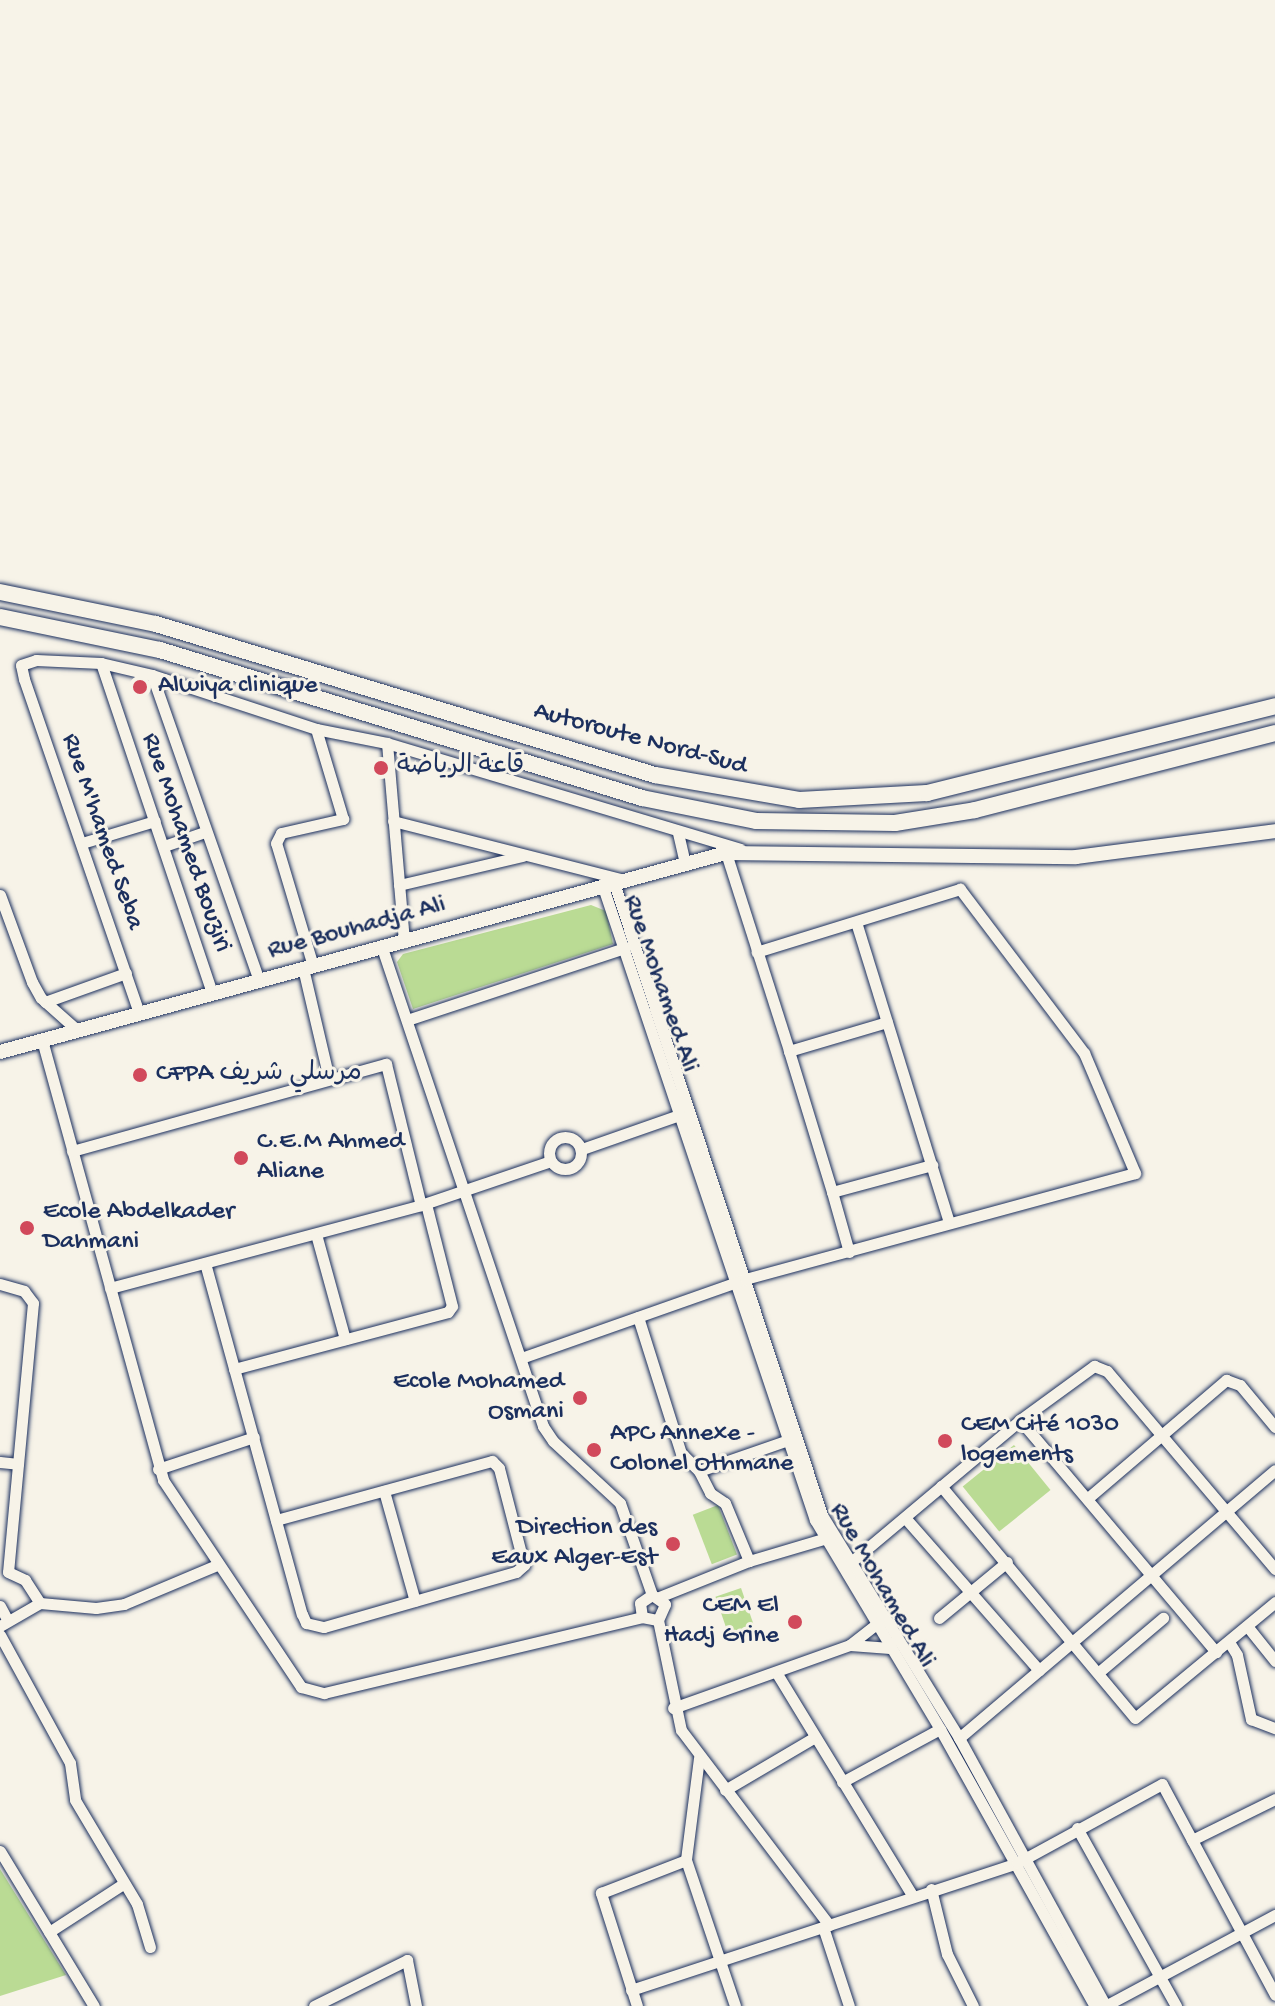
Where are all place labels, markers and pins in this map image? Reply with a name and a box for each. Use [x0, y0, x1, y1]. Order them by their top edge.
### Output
place label: Alwiya clinique [158, 671, 318, 703]
marker: Alwiya clinique [129, 676, 151, 698]
place label: قاعة الرياضة [397, 752, 524, 784]
marker: قاعة الرياضة [372, 759, 390, 777]
place label: CFPA مرسلي شريف [156, 1059, 362, 1091]
marker: CFPA مرسلي شريف [131, 1066, 149, 1084]
place label: C.E.M Ahmed Aliane [257, 1127, 404, 1188]
marker: C.E.M Ahmed Aliane [232, 1149, 250, 1167]
place label: Ecole Abdelkader Dahmani [43, 1197, 234, 1258]
marker: Ecole Abdelkader Dahmani [18, 1219, 36, 1237]
place label: Ecole Mohamed Osmani [393, 1367, 564, 1428]
marker: Ecole Mohamed Osmani [571, 1389, 589, 1407]
place label: CEM Cité 1030 logements [961, 1410, 1119, 1472]
place label: APC Annexe - Colonel Othmane [610, 1419, 793, 1480]
marker: CEM Cité 1030 logements [936, 1432, 954, 1450]
marker: APC Annexe - Colonel Othmane [585, 1441, 603, 1459]
place label: Direction des Eaux Alger-Est [491, 1513, 657, 1574]
marker: Direction des Eaux Alger-Est [664, 1535, 682, 1553]
place label: CEM El Hadj Grine [664, 1591, 779, 1652]
marker: CEM El Hadj Grine [786, 1613, 804, 1631]

